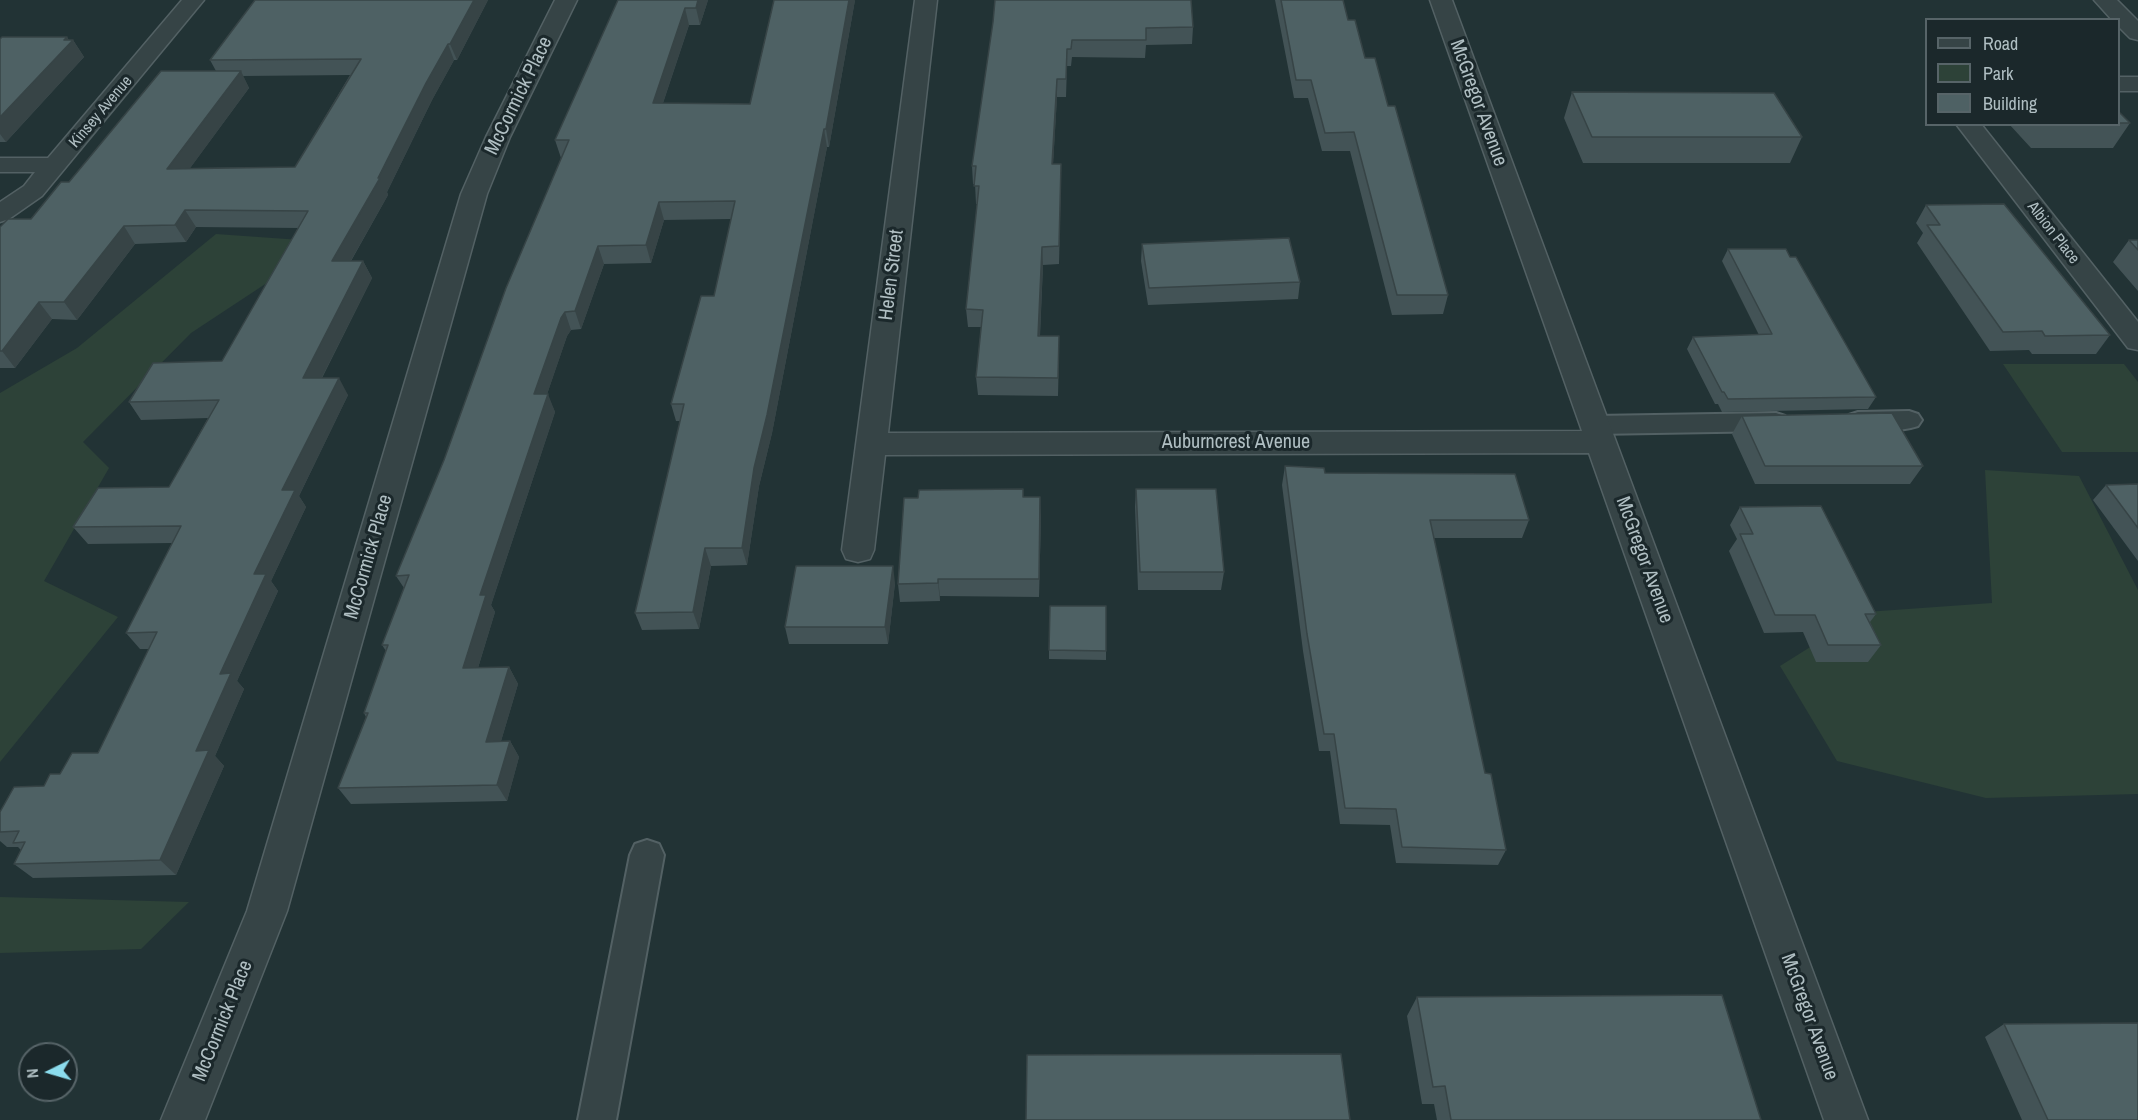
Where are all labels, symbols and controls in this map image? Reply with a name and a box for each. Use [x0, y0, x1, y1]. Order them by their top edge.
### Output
legend [1925, 18, 2120, 126]
text: Road [1983, 31, 2018, 56]
street label: McCormick Place [480, 33, 558, 159]
street label: McGregor Avenue [1444, 37, 1512, 169]
text: Park [1983, 61, 2013, 86]
street label: Kinsey Avenue [65, 72, 137, 152]
text: Building [1983, 91, 2037, 116]
street label: Albion Place [2023, 198, 2083, 268]
street label: Helen Street [875, 228, 909, 322]
street label: Auburncrest Avenue [1162, 431, 1310, 455]
street label: McCormick Place [340, 492, 398, 622]
street label: McGregor Avenue [1610, 494, 1678, 626]
street label: McGregor Avenue [1775, 951, 1843, 1083]
street label: McCormick Place [188, 957, 258, 1085]
north arrow [18, 1042, 78, 1102]
text: N [21, 1068, 43, 1079]

